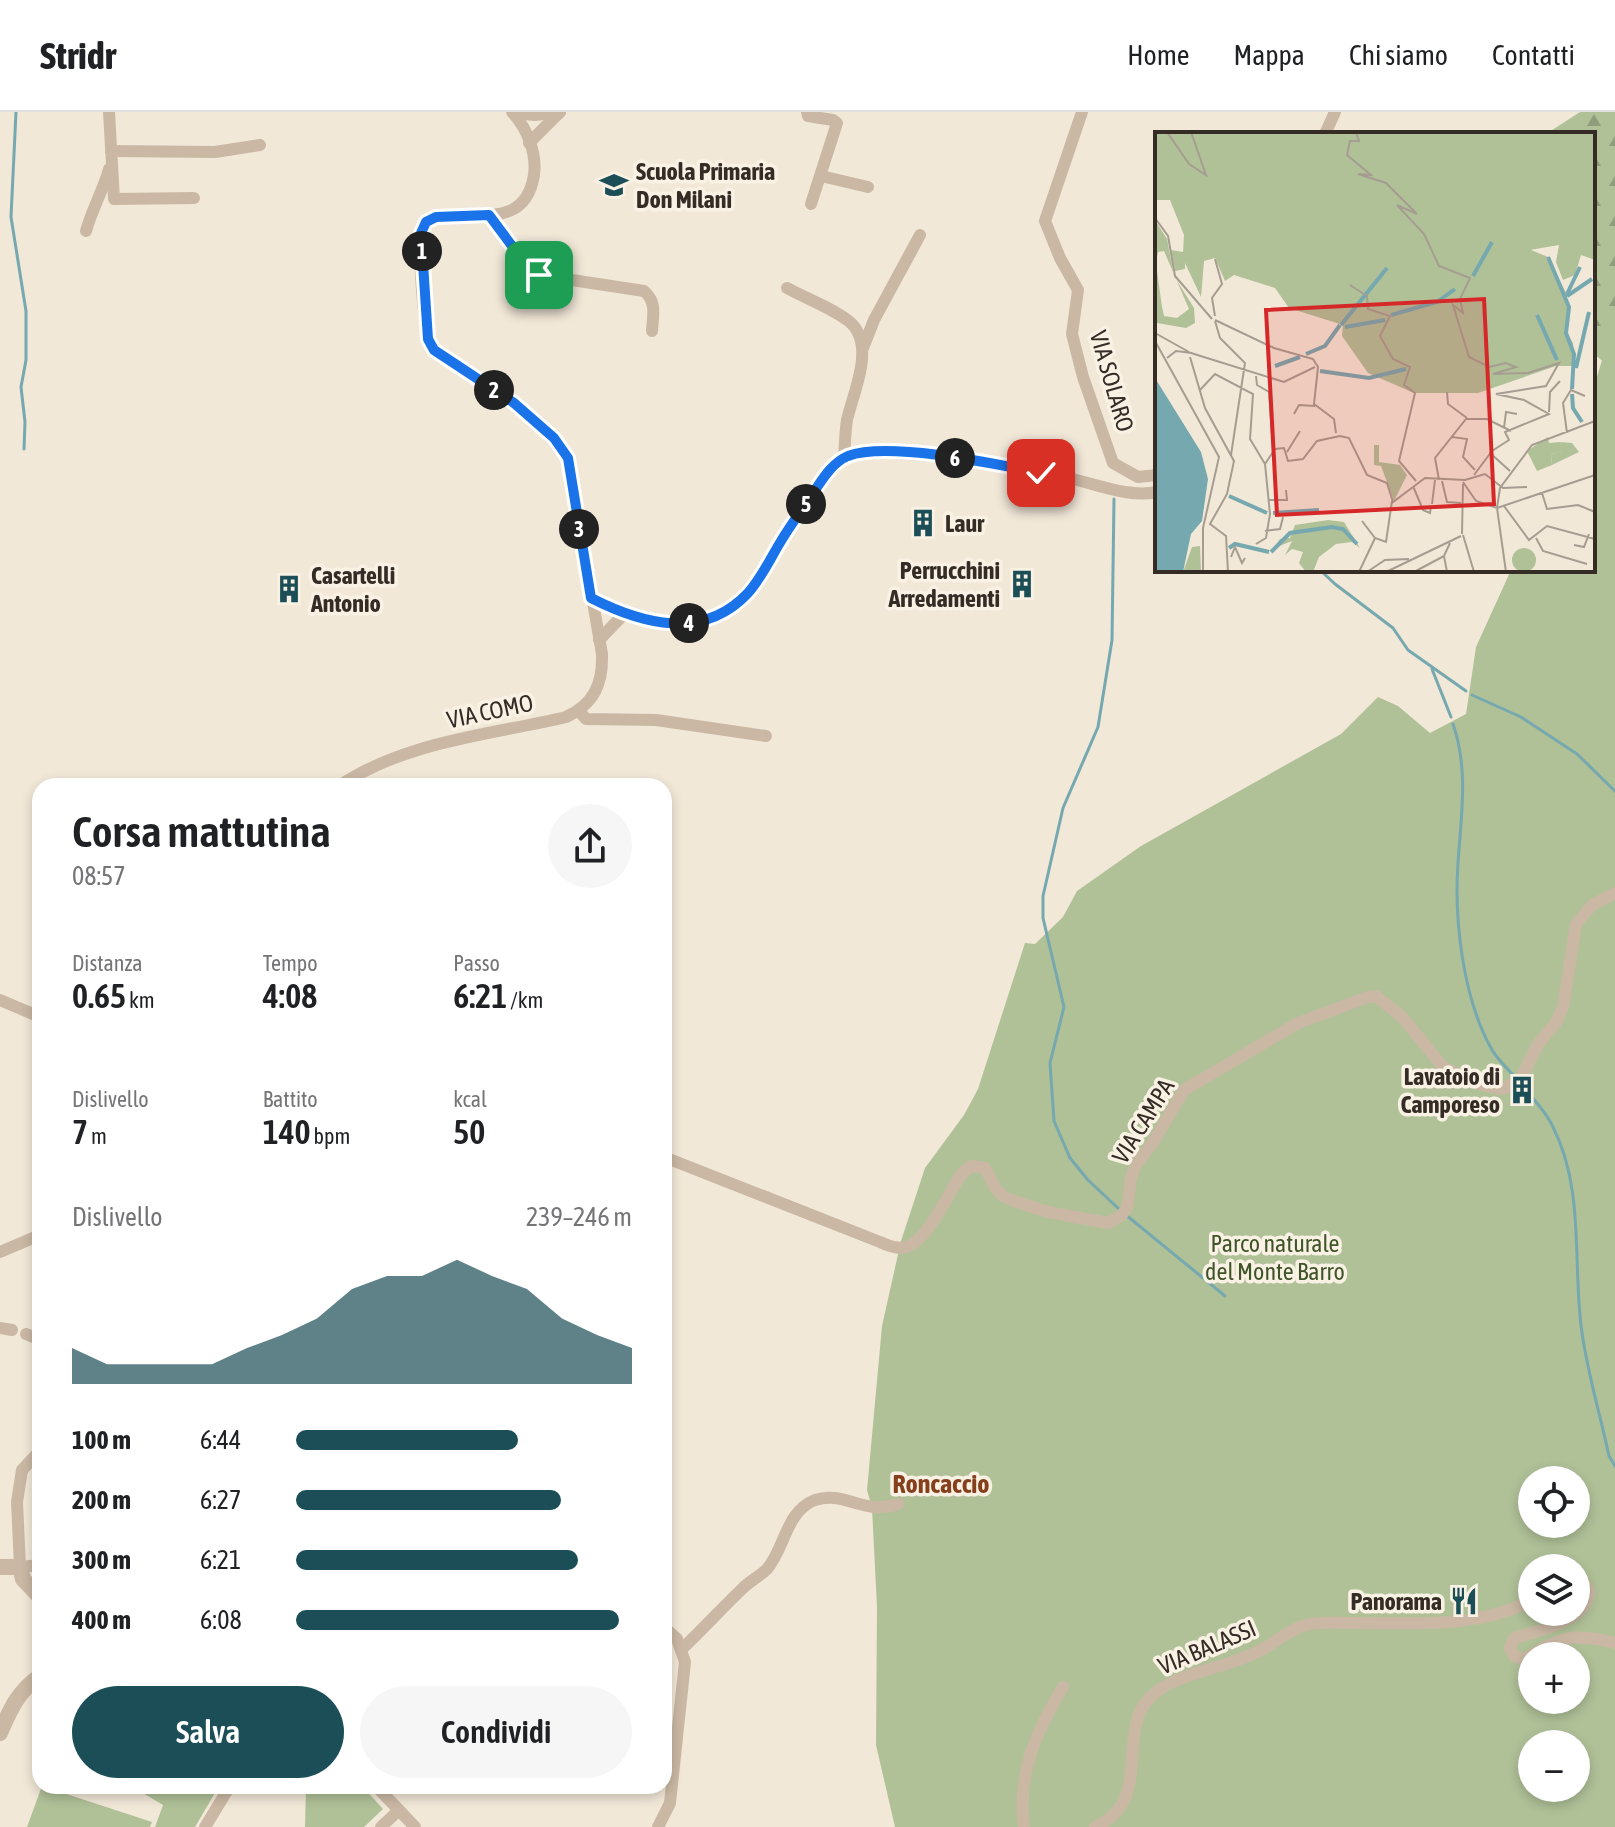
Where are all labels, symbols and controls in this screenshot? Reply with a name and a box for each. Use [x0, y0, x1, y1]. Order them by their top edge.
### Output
text: Stridr [40, 34, 116, 77]
text: Home [1127, 39, 1190, 71]
text: Mappa [1234, 39, 1305, 71]
text: Chi siamo [1349, 39, 1448, 71]
text: Contatti [1492, 39, 1575, 71]
inset map [1155, 132, 1595, 572]
place label: Scuola Primaria Don Milani [636, 158, 775, 213]
school or university icon: Scuola Primaria Don Milani [599, 170, 629, 200]
pin: 1 [402, 231, 442, 271]
text: 1 [417, 238, 427, 264]
pin [505, 241, 573, 309]
icon: arrive [517, 253, 561, 297]
street label: VIA SOLARO [1085, 327, 1139, 435]
pin: 2 [474, 370, 514, 410]
text: 2 [489, 377, 499, 403]
pin: 6 [935, 438, 975, 478]
pin [1007, 439, 1075, 507]
text: 6 [950, 445, 960, 471]
icon: check [1019, 451, 1063, 495]
pin: 5 [786, 484, 826, 524]
text: 5 [801, 491, 811, 517]
building icon: Laur [908, 508, 938, 538]
pin: 3 [559, 509, 599, 549]
place label: Laur [945, 510, 985, 537]
text: 3 [574, 516, 584, 542]
place label: Perrucchini Arredamenti [888, 557, 1000, 612]
place label: Casartelli Antonio [310, 562, 395, 617]
building icon: Perrucchini Arredamenti [1007, 569, 1037, 599]
building icon: Casartelli Antonio [274, 574, 304, 604]
pin: 4 [669, 603, 709, 643]
text: 4 [684, 610, 694, 636]
street label: VIA COMO [444, 689, 536, 733]
button: share [548, 804, 632, 888]
text: Corsa mattutina [72, 806, 331, 856]
text: 08:57 [72, 861, 126, 891]
text: Distanza [72, 950, 143, 976]
text: Tempo [263, 950, 318, 976]
text: Passo [453, 950, 500, 976]
text: 0.65 [72, 976, 126, 1015]
text: 4:08 [263, 976, 317, 1015]
text: 6:21 [453, 976, 507, 1015]
text: km [126, 987, 155, 1013]
text: /km [507, 987, 543, 1013]
place label: Lavatoio di Camporeso [1400, 1063, 1500, 1118]
street label: VIA CAMPA [1107, 1074, 1180, 1168]
building icon: Lavatoio di Camporeso [1507, 1075, 1537, 1105]
text: Dislivello [72, 1086, 149, 1112]
text: Battito [263, 1086, 318, 1112]
text: kcal [453, 1086, 487, 1112]
text: 7 [72, 1112, 88, 1151]
text: 140 [263, 1112, 311, 1151]
text: 50 [453, 1112, 485, 1151]
text: m [88, 1123, 107, 1149]
text: bpm [311, 1123, 350, 1149]
text: Dislivello [72, 1202, 163, 1232]
text: 239–246 m [526, 1202, 632, 1232]
park label: Parco naturale del Monte Barro [1205, 1230, 1345, 1285]
text: 100 m [72, 1425, 131, 1455]
text: 6:44 [200, 1425, 241, 1455]
map controls [1518, 1466, 1590, 1802]
button: locate [1518, 1466, 1590, 1538]
district label: Roncaccio [893, 1469, 989, 1499]
text: 200 m [72, 1485, 131, 1515]
text: 6:27 [200, 1485, 241, 1515]
text: 300 m [72, 1545, 131, 1575]
text: 6:21 [200, 1545, 241, 1575]
button: layers [1518, 1554, 1590, 1626]
restaurant icon: Panorama [1449, 1586, 1479, 1616]
place label: Panorama [1350, 1588, 1442, 1615]
text: 400 m [72, 1605, 131, 1635]
text: 6:08 [200, 1605, 242, 1635]
street label: VIA BALASSI [1154, 1614, 1260, 1680]
button: + [1518, 1642, 1590, 1714]
button: Salva [72, 1686, 344, 1778]
button: Condividi [360, 1686, 632, 1778]
button: − [1518, 1730, 1590, 1802]

